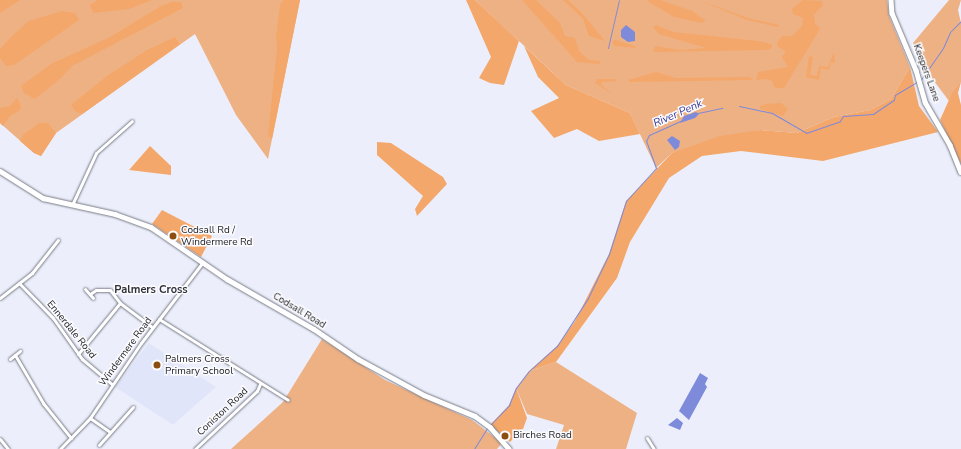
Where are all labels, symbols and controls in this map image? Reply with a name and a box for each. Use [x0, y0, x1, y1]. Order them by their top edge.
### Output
street label: Keepers Lane [910, 42, 942, 104]
water label: River Penk [651, 97, 705, 131]
place label: Codsall Rd / Windermere Rd [181, 224, 252, 248]
marker: Codsall Rd / Windermere Rd [168, 231, 178, 241]
district label: Palmers Cross [114, 283, 188, 297]
street label: Codsall Road [270, 290, 328, 332]
street label: Ennerdale Road [44, 299, 98, 361]
street label: Windermere Road [97, 315, 155, 389]
place label: Palmers Cross Primary School [165, 353, 233, 376]
marker: Palmers Cross Primary School [152, 360, 162, 370]
street label: Coniston Road [195, 385, 251, 439]
place label: Birches Road [513, 430, 572, 442]
marker: Birches Road [500, 431, 510, 441]

